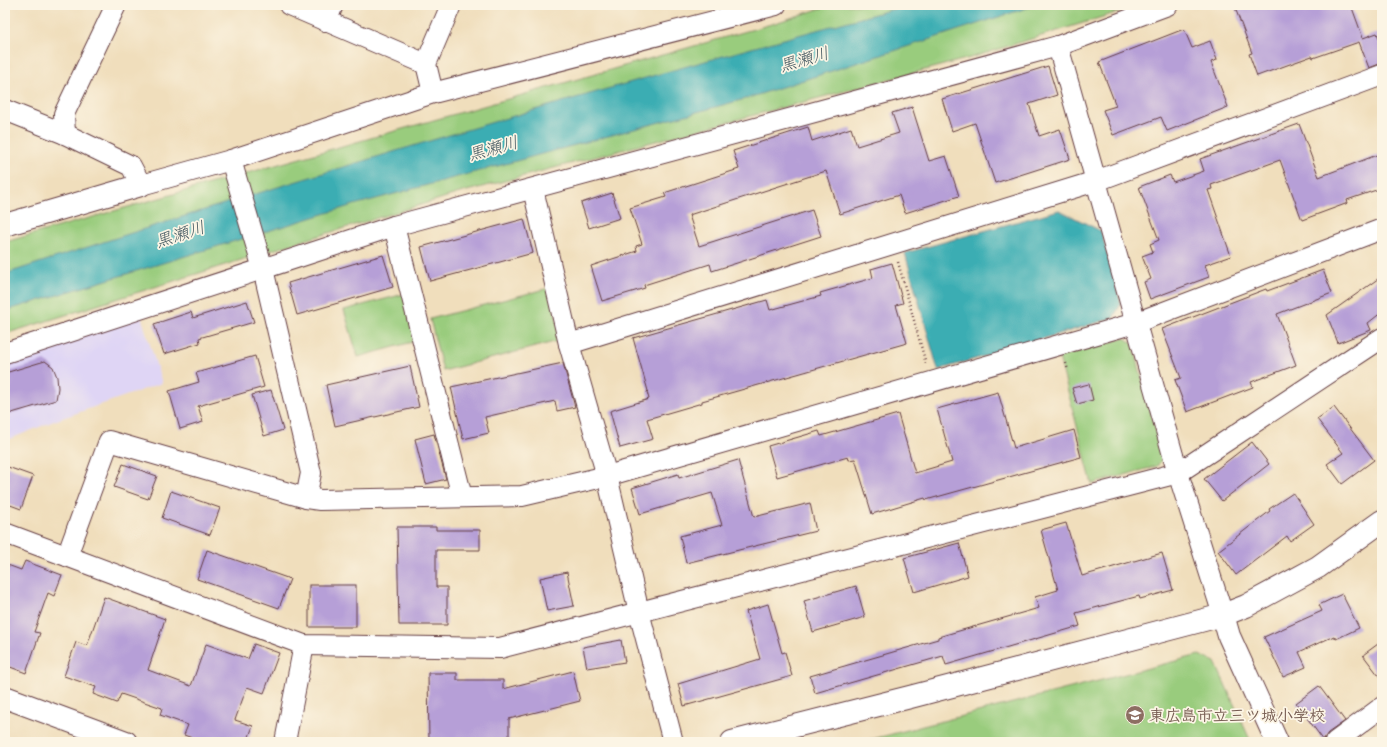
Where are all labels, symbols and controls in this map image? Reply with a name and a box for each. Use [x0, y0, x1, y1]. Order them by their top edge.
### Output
water label: 黒瀬川 [777, 42, 832, 77]
water label: 黒瀬川 [466, 132, 520, 165]
water label: 黒瀬川 [153, 217, 208, 252]
school or university icon: 東広島市立三ツ城小学校 [1124, 704, 1146, 726]
place label: 東広島市立三ツ城小学校 [1149, 706, 1325, 726]

